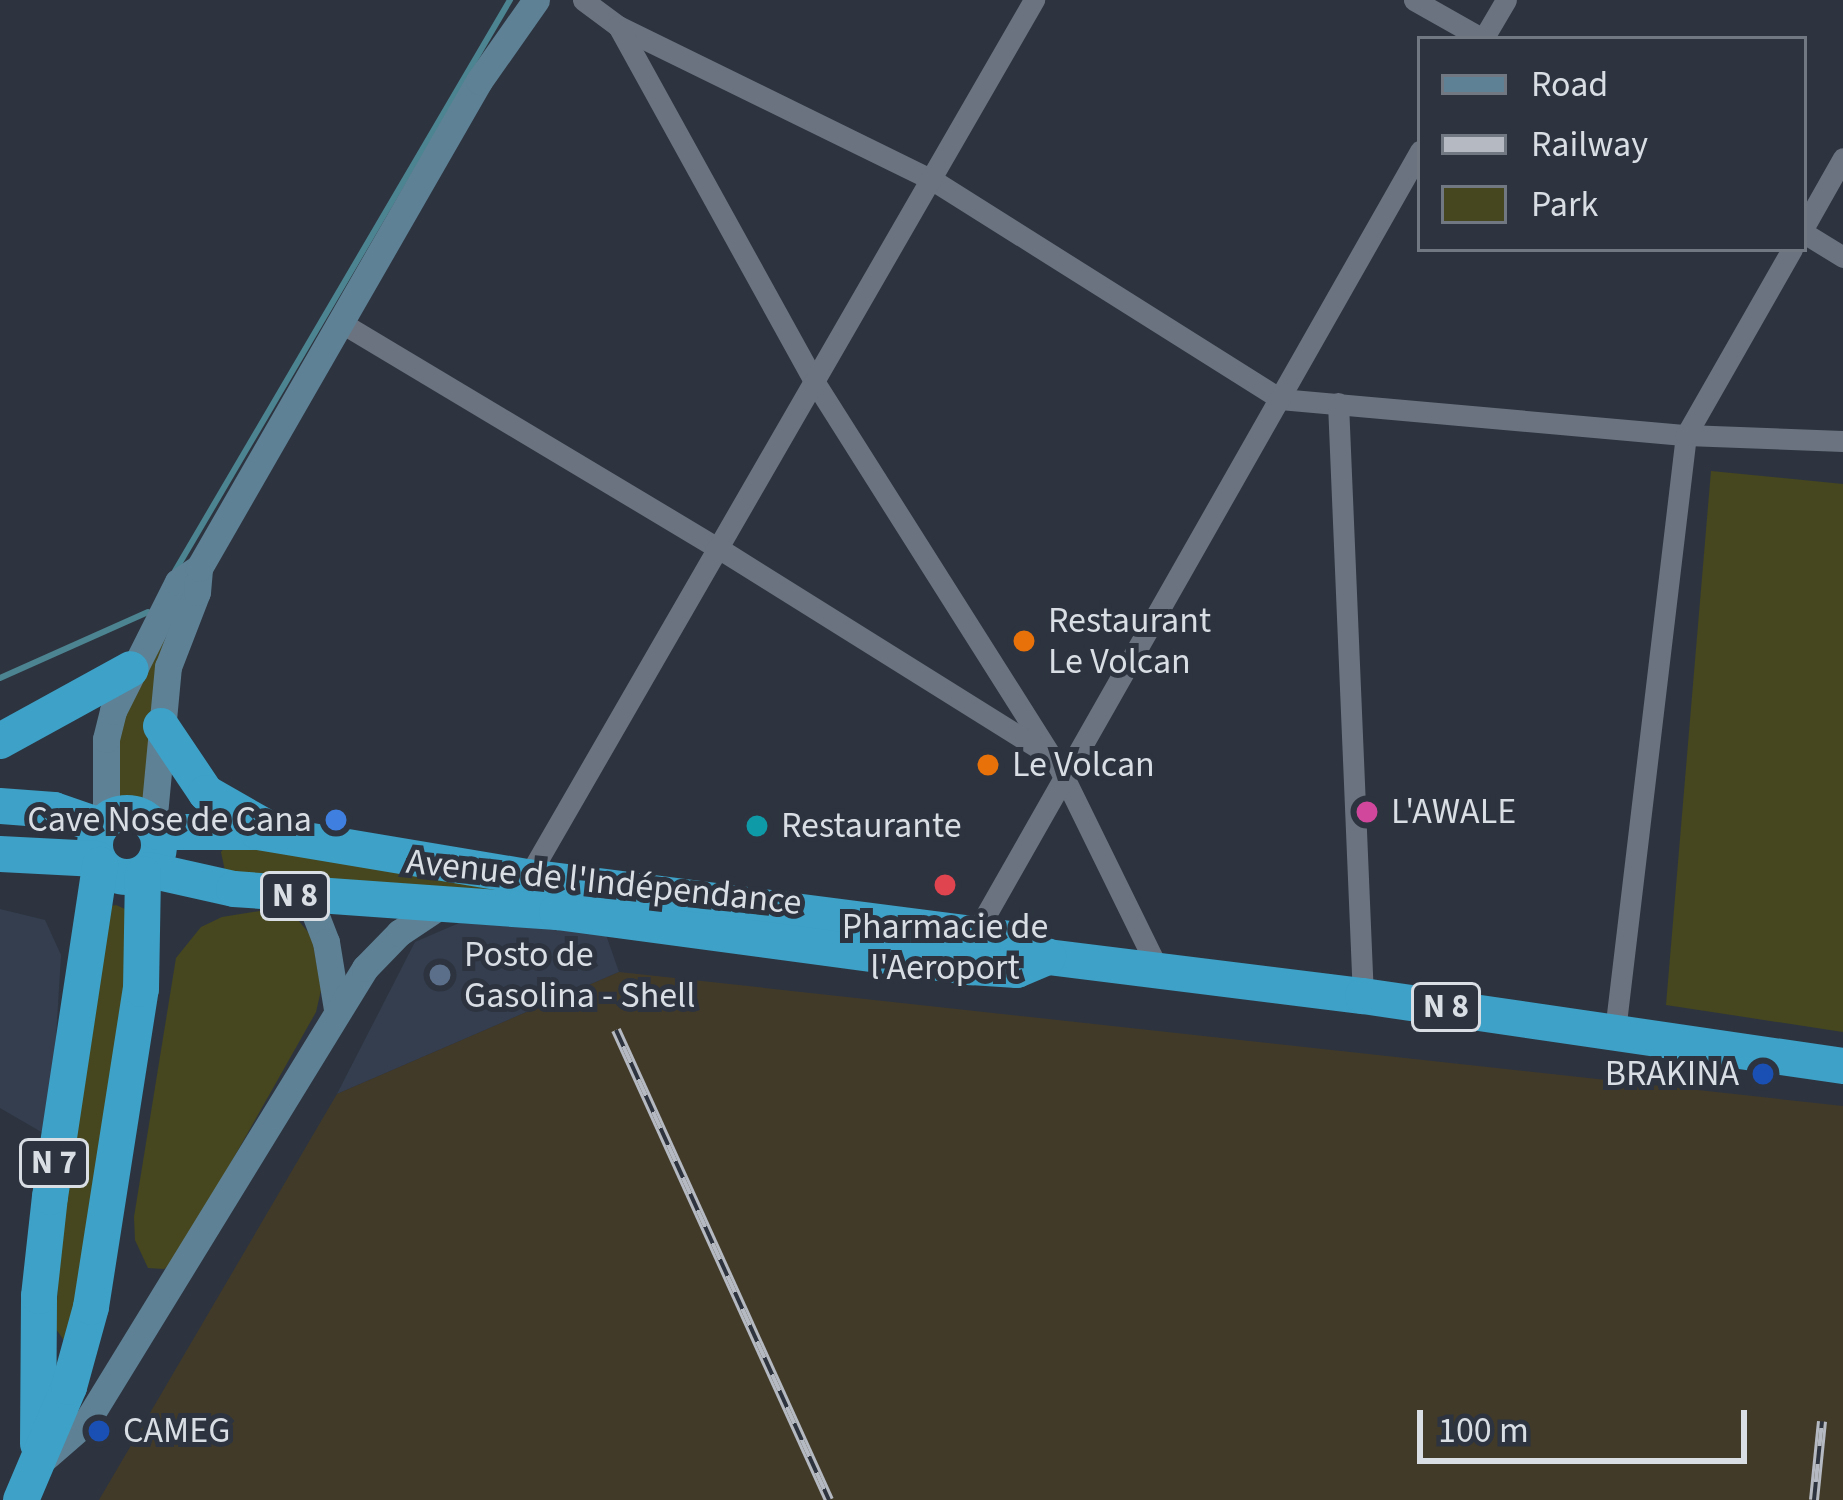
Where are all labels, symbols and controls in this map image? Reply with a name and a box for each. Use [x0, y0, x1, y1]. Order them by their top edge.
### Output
legend [1417, 36, 1807, 252]
text: Road [1531, 59, 1608, 110]
text: Railway [1531, 119, 1648, 170]
text: Park [1531, 179, 1598, 230]
place label: Restaurant Le Volcan [1048, 598, 1211, 683]
marker: Restaurant Le Volcan [1011, 628, 1037, 654]
place label: Le Volcan [1012, 743, 1155, 787]
marker: Le Volcan [975, 752, 1001, 778]
place label: L'AWALE [1391, 790, 1516, 834]
place label: Cave Nose de Cana [27, 798, 312, 842]
marker: L'AWALE [1354, 799, 1380, 825]
place label: Restaurante [781, 804, 961, 848]
marker: Cave Nose de Cana [323, 807, 349, 833]
marker: Restaurante [744, 813, 770, 839]
street label: Avenue de l'Indépendance [404, 840, 804, 924]
road number: N 8 [259, 869, 331, 923]
marker: Pharmacie de l'Aeroport [932, 872, 958, 898]
place label: Pharmacie de l'Aeroport [842, 904, 1048, 989]
place label: Posto de Gasolina - Shell [464, 932, 695, 1017]
marker: Posto de Gasolina - Shell [427, 962, 453, 988]
road number: N 8 [1410, 980, 1482, 1034]
place label: BRAKINA [1605, 1052, 1739, 1096]
marker: BRAKINA [1750, 1061, 1776, 1087]
road number: N 7 [18, 1136, 90, 1190]
scale bar [1423, 1386, 1753, 1460]
text: 100 m [1438, 1405, 1529, 1456]
place label: CAMEG [123, 1409, 230, 1453]
marker: CAMEG [86, 1418, 112, 1444]

